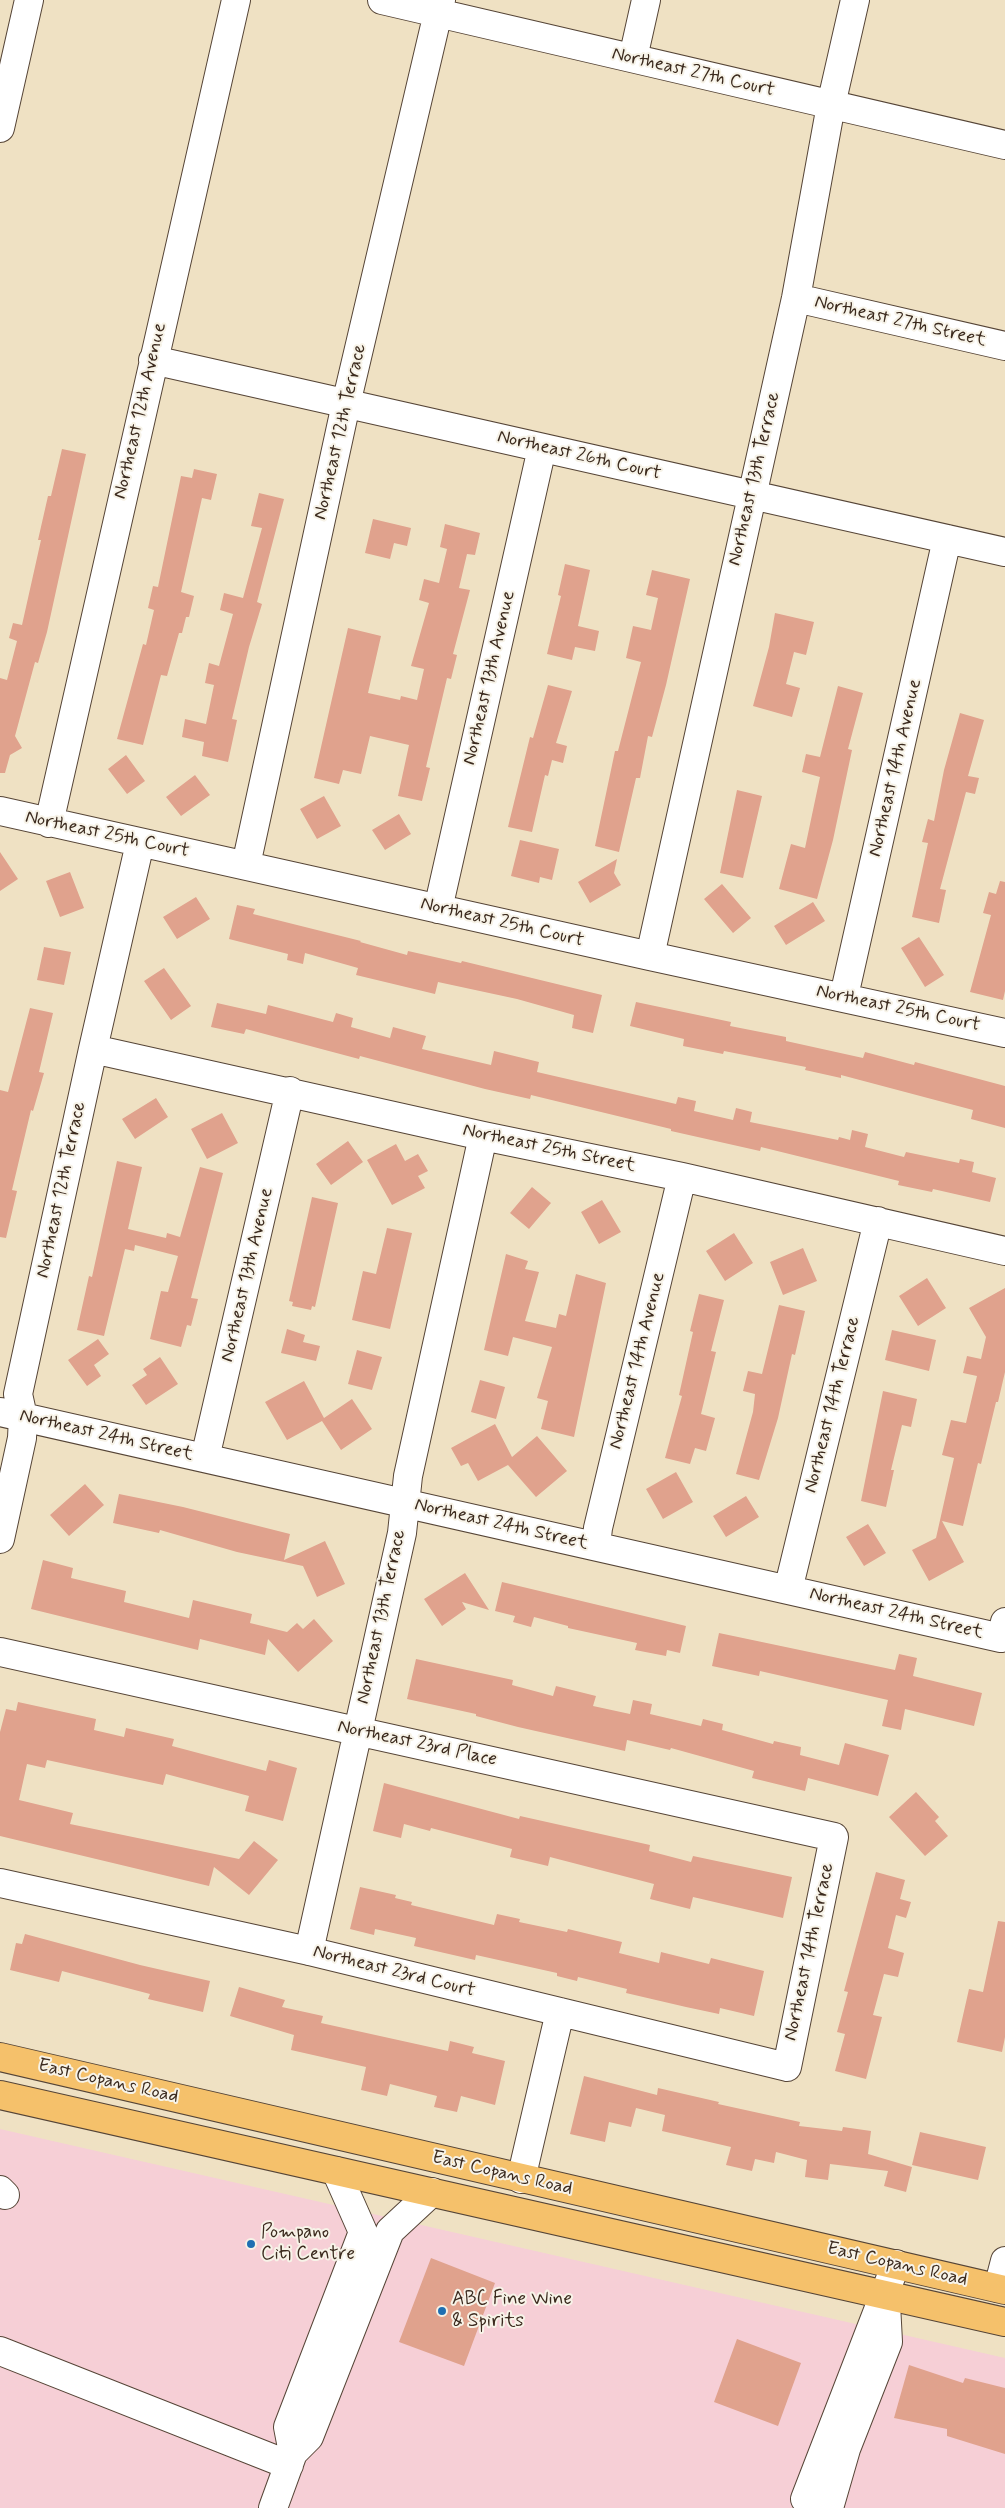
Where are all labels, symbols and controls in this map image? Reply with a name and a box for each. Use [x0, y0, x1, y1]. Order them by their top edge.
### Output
street label: Northeast 27th Court [609, 43, 777, 103]
street label: Northeast 27th Street [812, 291, 988, 353]
street label: Northeast 12th Avenue [110, 321, 172, 501]
street label: Northeast 12th Terrace [310, 342, 372, 522]
street label: Northeast 13th Terrace [724, 390, 786, 568]
street label: Northeast 26th Court [495, 426, 663, 486]
street label: Northeast 13th Avenue [459, 589, 521, 767]
street label: Northeast 14th Avenue [864, 677, 928, 859]
street label: Northeast 25th Court [23, 806, 191, 864]
street label: Northeast 25th Court [418, 893, 586, 953]
street label: Northeast 25th Court [814, 980, 982, 1038]
street label: Northeast 12th Terrace [32, 1100, 92, 1280]
street label: Northeast 25th Street [461, 1120, 637, 1178]
street label: Northeast 13th Avenue [217, 1186, 279, 1364]
street label: Northeast 14th Avenue [605, 1270, 671, 1452]
street label: Northeast 14th Terrace [800, 1314, 866, 1496]
street label: Northeast 24th Street [17, 1405, 195, 1467]
street label: Northeast 24th Street [412, 1494, 590, 1556]
street label: Northeast 13th Terrace [352, 1528, 412, 1706]
street label: Northeast 24th Street [807, 1583, 985, 1645]
street label: Northeast 23rd Place [335, 1716, 499, 1772]
street label: Northeast 14th Terrace [780, 1861, 840, 2043]
street label: Northeast 23rd Court [311, 1941, 477, 2003]
street label: East Copans Road [36, 2055, 180, 2109]
street label: East Copans Road [430, 2147, 574, 2201]
place label: Pompano Citi Centre [261, 2222, 355, 2266]
marker: Pompano Citi Centre [245, 2238, 257, 2250]
street label: East Copans Road [825, 2238, 969, 2292]
place label: ABC Fine Wine & Spirits [452, 2289, 572, 2333]
marker: ABC Fine Wine & Spirits [436, 2305, 448, 2317]

